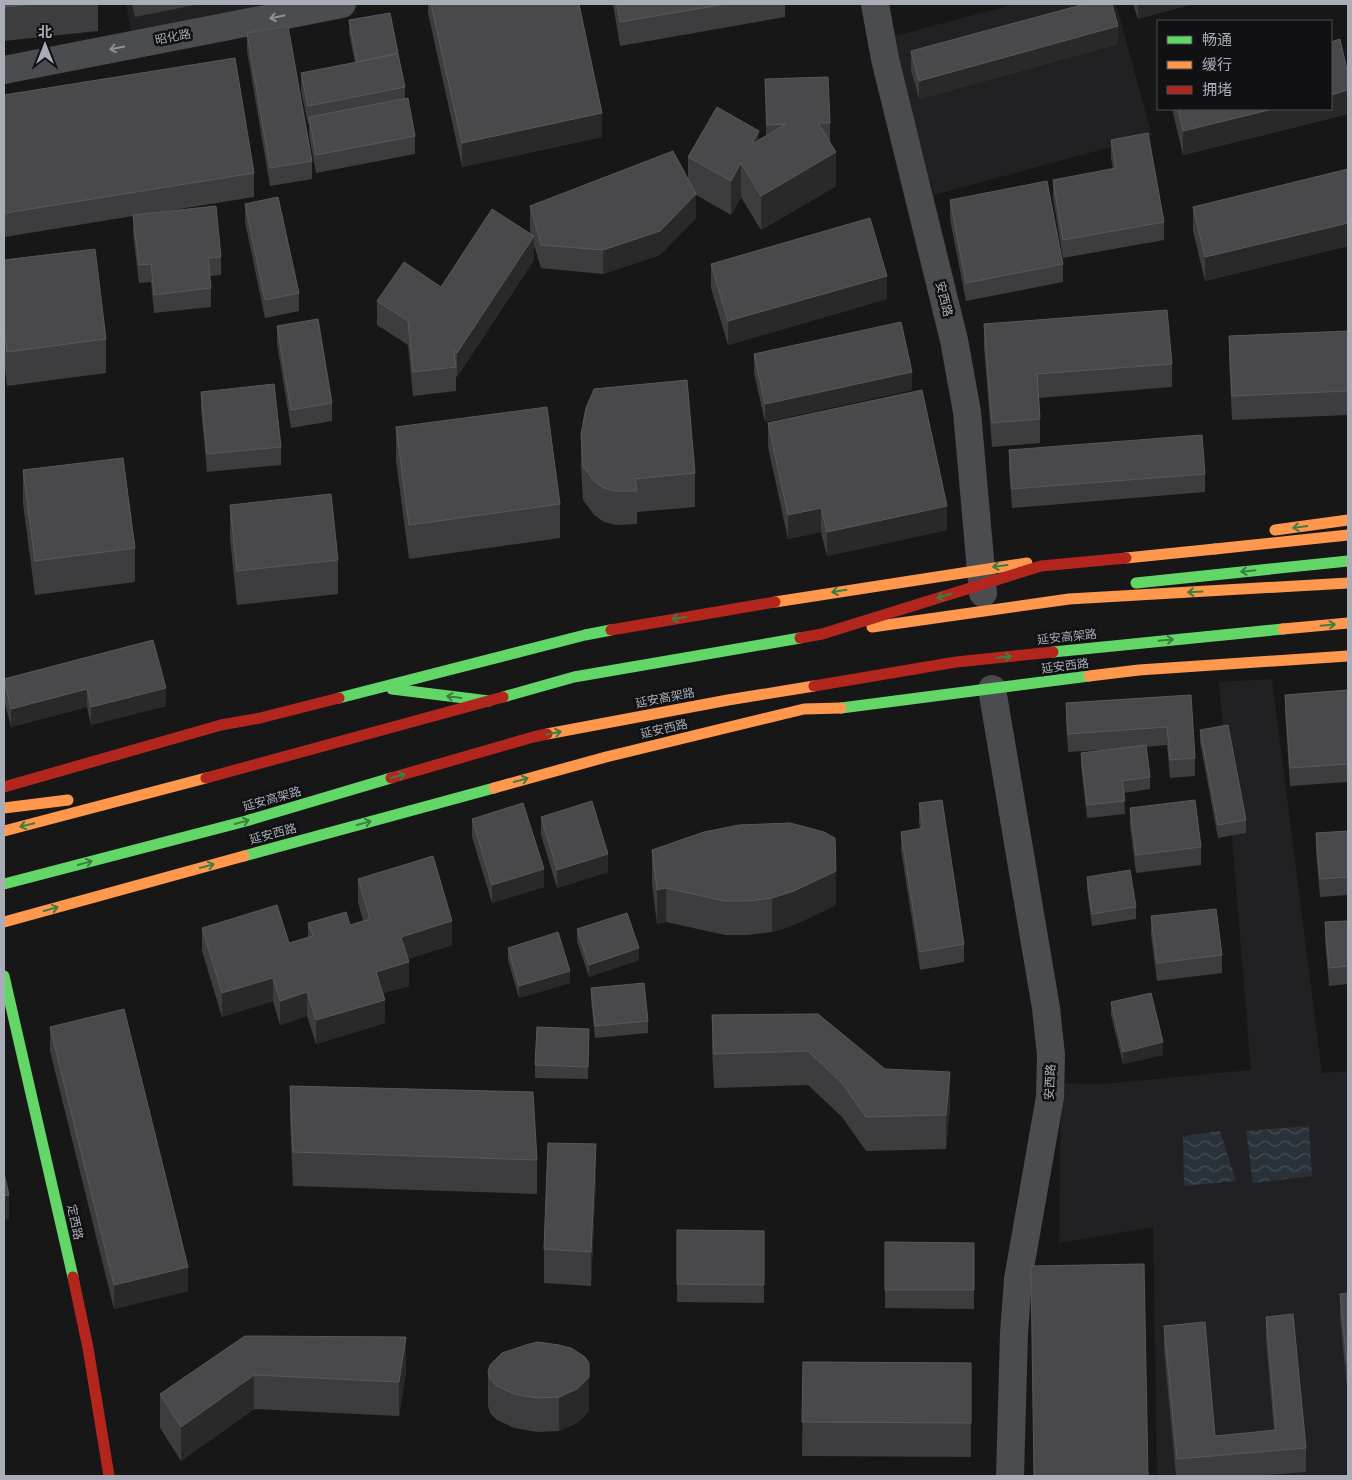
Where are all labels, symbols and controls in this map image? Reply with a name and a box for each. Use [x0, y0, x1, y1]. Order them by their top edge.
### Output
one-way arrow [269, 12, 285, 22]
north arrow [20, 20, 70, 70]
legend [1157, 20, 1332, 110]
text: 北 [38, 23, 52, 41]
street label: 昭化路 [154, 26, 192, 48]
text: 畅通 [1202, 30, 1232, 50]
one-way arrow [110, 44, 126, 53]
text: 缓行 [1202, 55, 1232, 75]
text: 拥堵 [1202, 80, 1232, 100]
street label: 安西路 [932, 280, 956, 318]
one-way arrow [1292, 522, 1308, 532]
one-way arrow [992, 561, 1008, 571]
one-way arrow [1240, 566, 1256, 576]
one-way arrow [832, 586, 848, 596]
one-way arrow [1187, 587, 1203, 596]
one-way arrow [936, 591, 952, 601]
one-way arrow [672, 614, 688, 624]
one-way arrow [1319, 620, 1335, 630]
street label: 延安高架路 [1036, 626, 1098, 648]
one-way arrow [1158, 636, 1174, 645]
one-way arrow [996, 652, 1012, 662]
street label: 延安西路 [1040, 655, 1090, 677]
street label: 延安高架路 [634, 684, 696, 712]
one-way arrow [446, 692, 462, 702]
street label: 延安西路 [639, 716, 689, 742]
one-way arrow [546, 728, 562, 737]
one-way arrow [390, 771, 406, 781]
one-way arrow [513, 775, 529, 784]
street label: 延安高架路 [241, 783, 303, 815]
one-way arrow [233, 816, 249, 826]
one-way arrow [356, 818, 372, 827]
street label: 延安西路 [248, 820, 298, 848]
one-way arrow [19, 821, 35, 830]
one-way arrow [76, 858, 92, 867]
one-way arrow [199, 860, 215, 870]
one-way arrow [42, 903, 58, 913]
street label: 安西路 [1041, 1064, 1059, 1100]
street label: 定西路 [63, 1203, 87, 1241]

